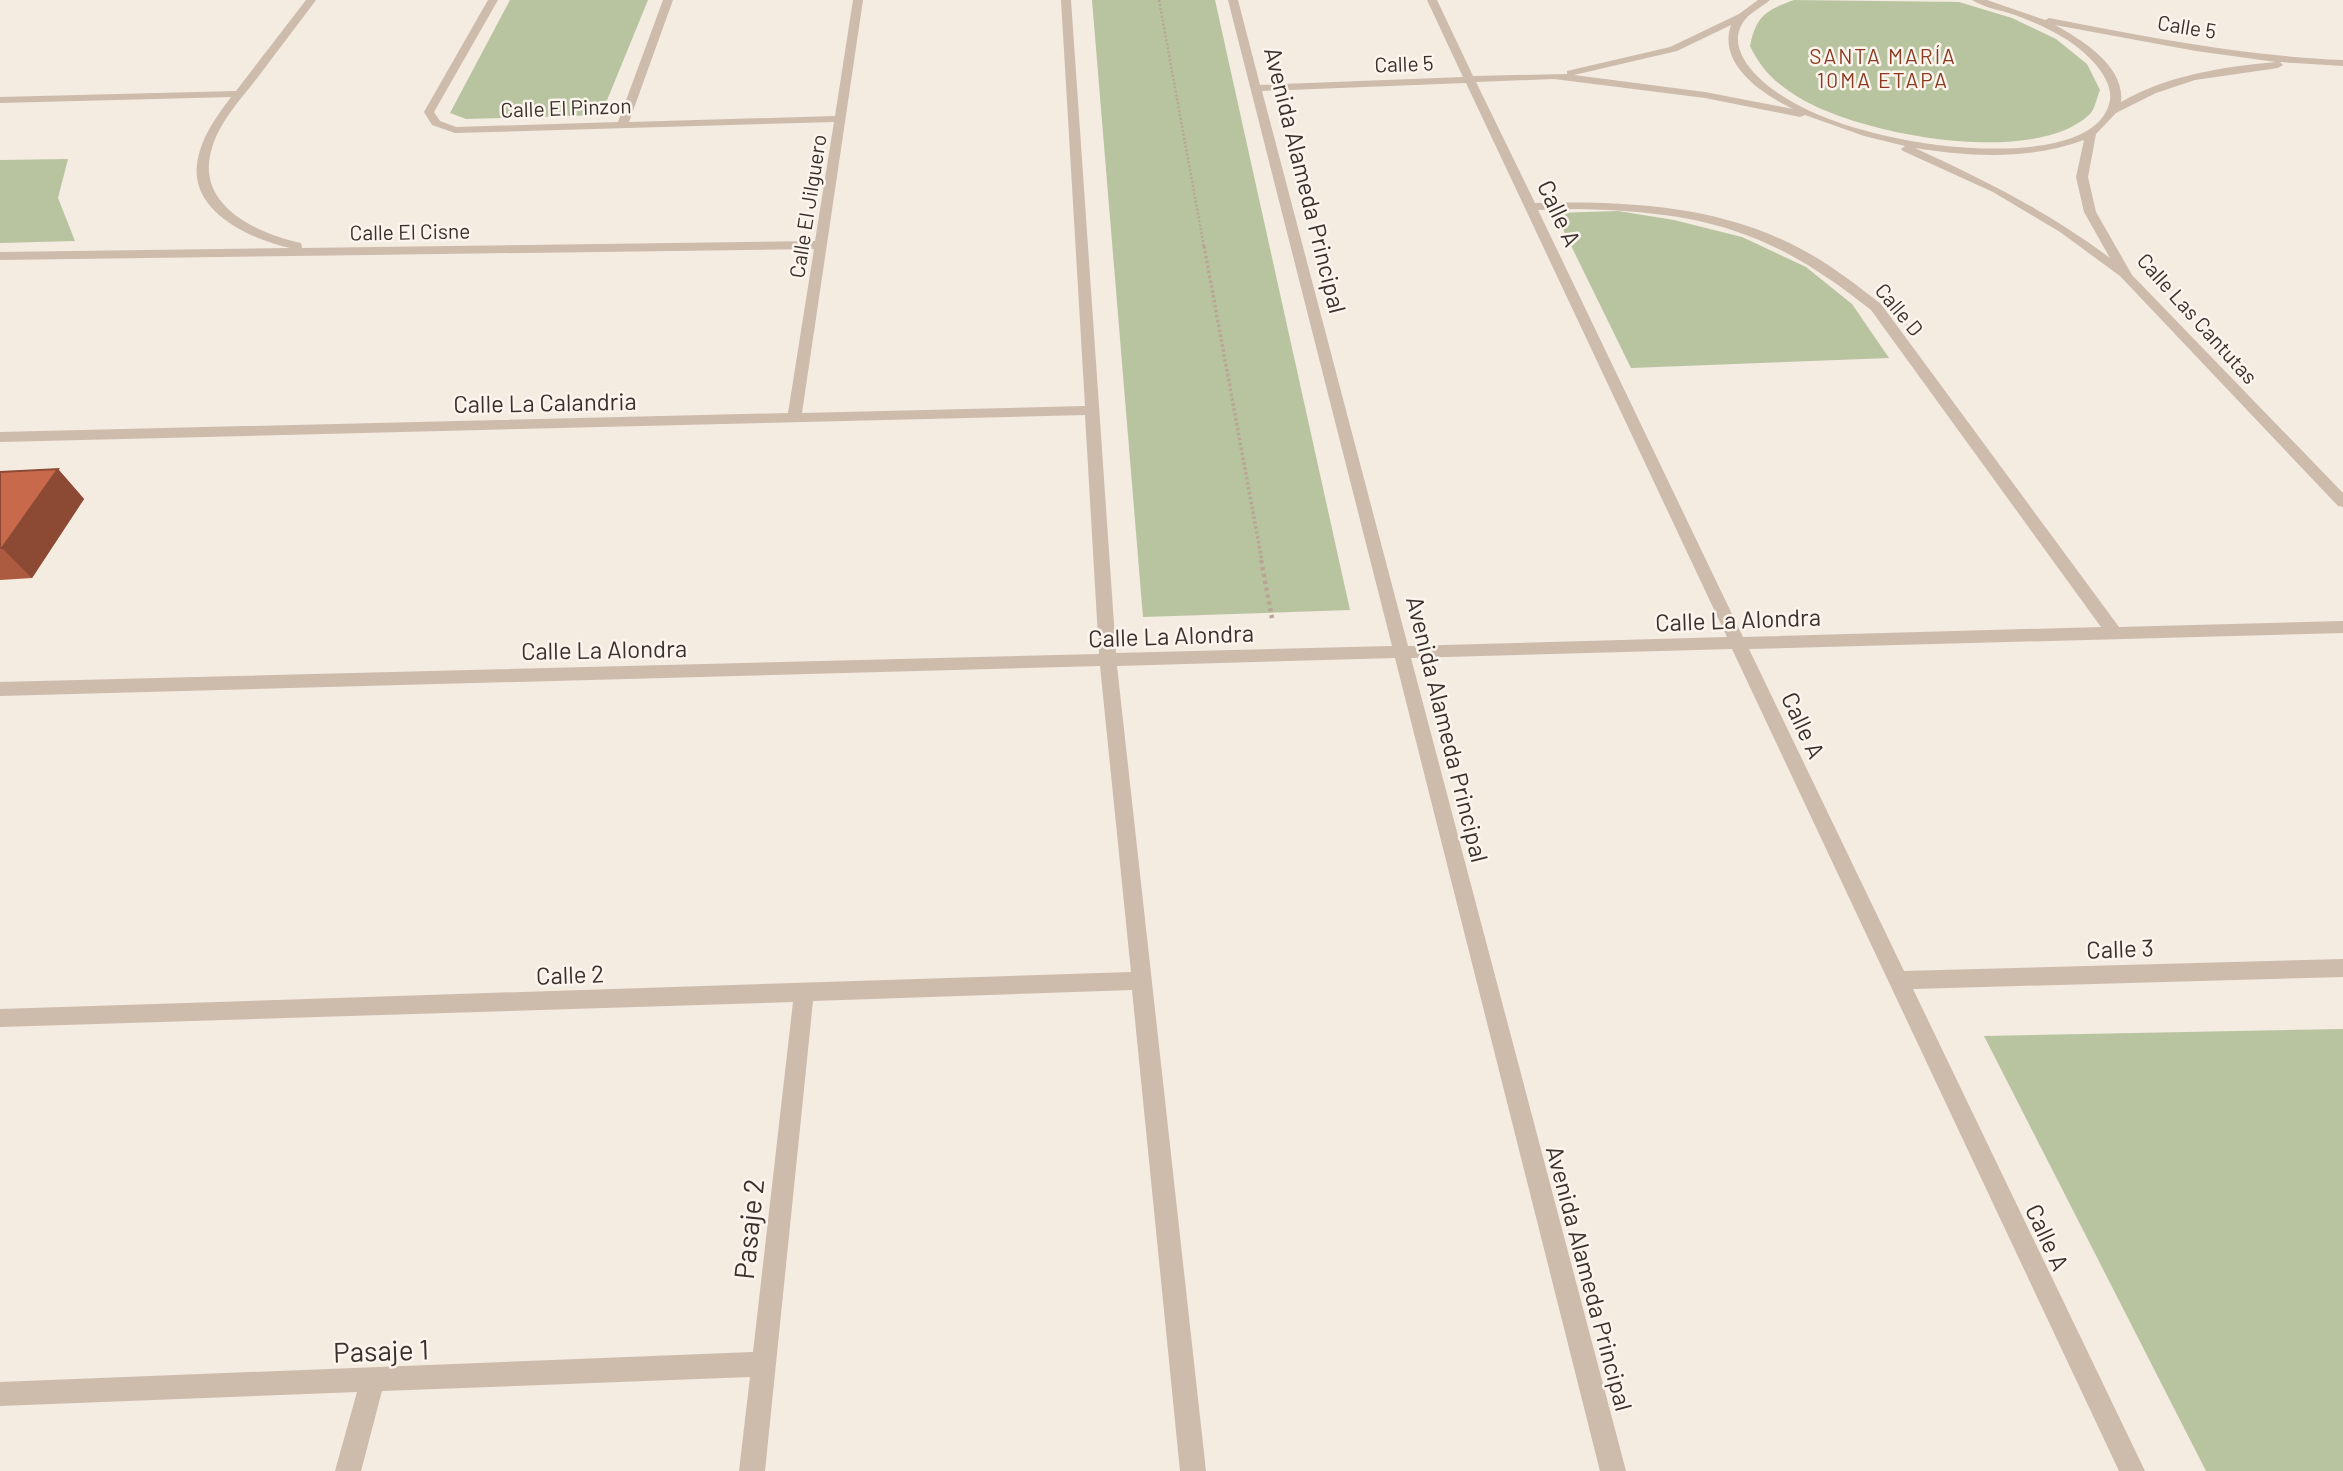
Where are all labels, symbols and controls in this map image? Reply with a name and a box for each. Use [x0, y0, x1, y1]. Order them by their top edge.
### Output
street label: Calle 5 [2156, 9, 2218, 43]
district label: SANTA MARÍA 10MA ETAPA [1809, 43, 1957, 92]
street label: Avenida Alameda Principal [1259, 44, 1353, 316]
street label: Calle 5 [1374, 49, 1434, 77]
street label: Calle El Pinzon [500, 92, 632, 122]
street label: Calle El Jilguero [783, 132, 831, 280]
street label: Calle A [1532, 175, 1588, 251]
street label: Calle El Cisne [349, 217, 471, 245]
street label: Calle Las Cantutas [2133, 247, 2263, 389]
street label: Calle D [1871, 277, 1929, 341]
street label: Calle La Calandria [453, 386, 637, 418]
street label: Avenida Alameda Principal [1401, 593, 1495, 865]
street label: Calle La Alondra [1655, 602, 1821, 636]
street label: Calle La Alondra [1088, 618, 1254, 652]
street label: Calle La Alondra [521, 633, 687, 665]
street label: Calle A [1776, 687, 1832, 763]
street label: Calle 3 [2086, 932, 2154, 964]
street label: Calle 2 [535, 958, 605, 990]
street label: Avenida Alameda Principal [1541, 1142, 1639, 1414]
street label: Pasaje 2 [726, 1177, 770, 1281]
street label: Calle A [2020, 1199, 2076, 1275]
street label: Pasaje 1 [333, 1331, 429, 1369]

